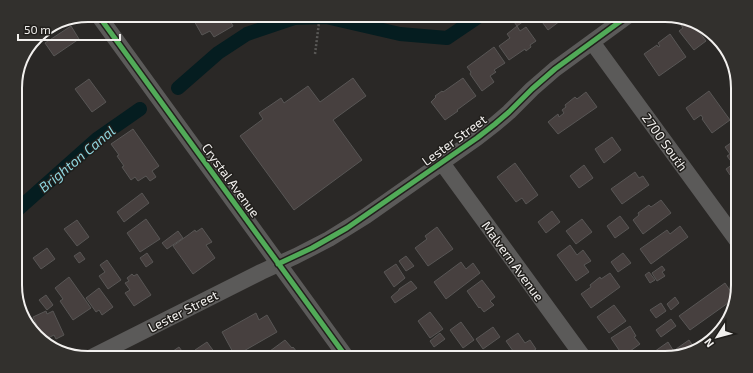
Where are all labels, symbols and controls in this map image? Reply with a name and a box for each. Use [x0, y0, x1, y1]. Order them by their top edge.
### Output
scale bar [18, 16, 120, 42]
text: 50 m [24, 22, 51, 36]
street label: 2700 South [639, 110, 691, 174]
street label: Lester Street [418, 111, 490, 169]
water label: Brighton Canal [35, 122, 118, 195]
street label: Crystal Avenue [199, 140, 263, 220]
street label: Malvern Avenue [479, 218, 547, 304]
street label: Lester Street [145, 287, 221, 335]
north arrow [697, 317, 737, 357]
text: N [701, 336, 716, 350]

